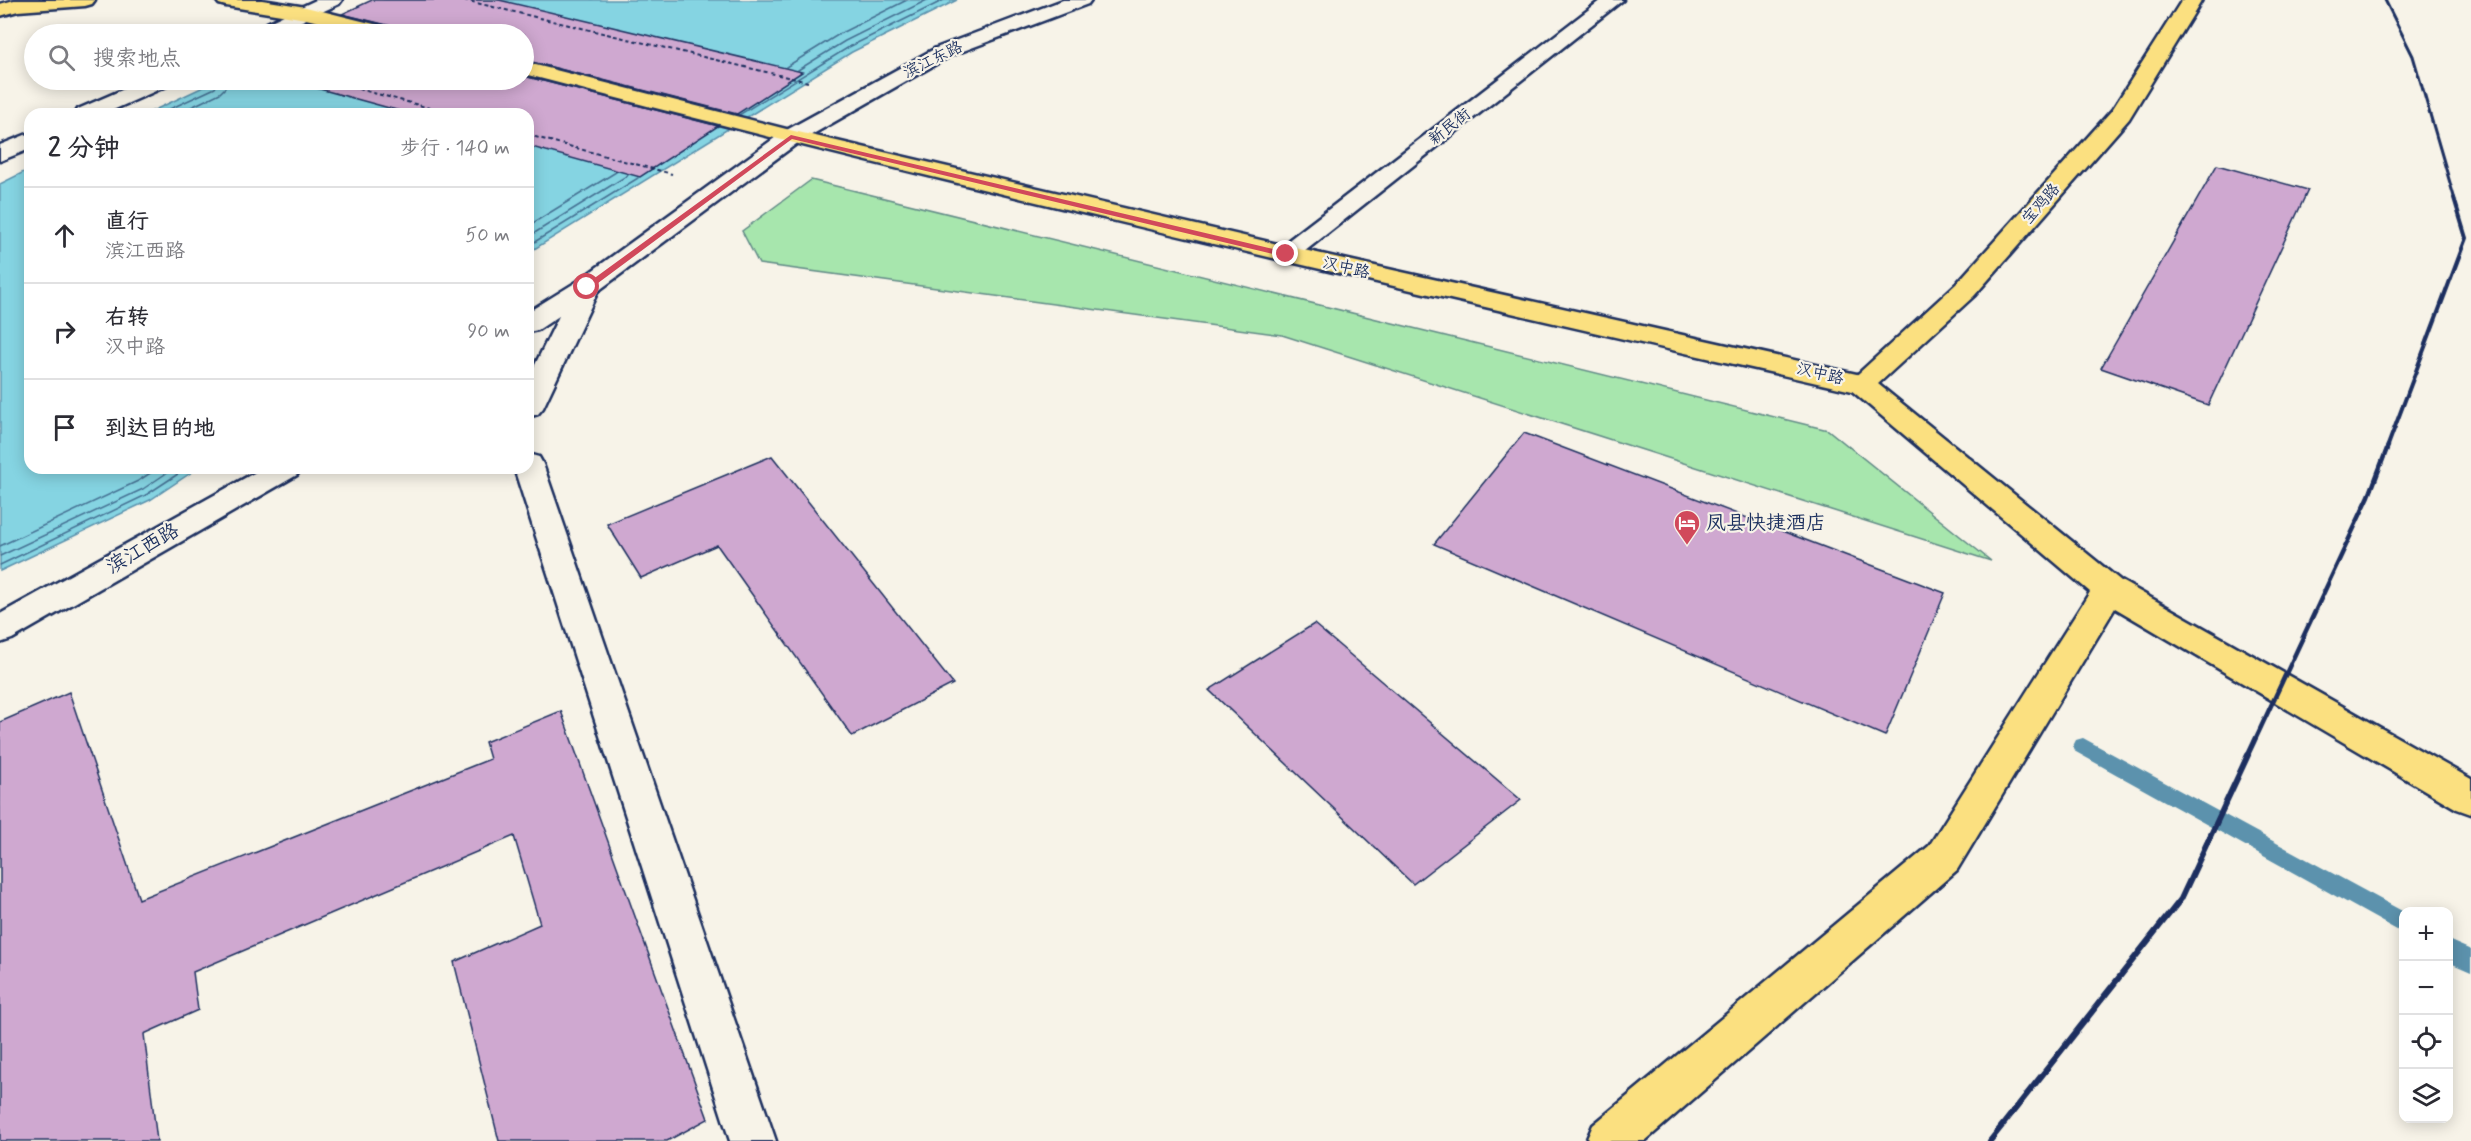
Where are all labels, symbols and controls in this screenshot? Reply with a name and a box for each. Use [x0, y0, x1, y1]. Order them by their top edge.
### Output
search box [24, 24, 534, 90]
street label: 滨江东路 [900, 37, 966, 83]
icon: search [45, 41, 78, 74]
text: 搜索地点 [93, 45, 181, 73]
street label: 新民街 [1425, 104, 1475, 150]
text: 2 分钟 [48, 132, 120, 166]
text: 步行 · 140 m [400, 135, 510, 162]
street label: 宝鸡路 [2017, 179, 2065, 229]
text: 直行 [105, 208, 149, 236]
icon: ahead [48, 219, 81, 252]
text: 50 m [465, 222, 510, 249]
text: 滨江西路 [105, 238, 185, 265]
route end [1272, 240, 1298, 266]
street label: 汉中路 [1320, 252, 1372, 284]
route start [573, 273, 599, 299]
text: 右转 [105, 304, 149, 332]
icon: right [48, 315, 81, 348]
text: 90 m [467, 318, 510, 345]
text: 汉中路 [105, 334, 165, 361]
street label: 汉中路 [1794, 358, 1846, 390]
icon: arrive [48, 411, 81, 444]
text: 到达目的地 [105, 415, 215, 443]
hotel icon: 凤县快捷酒店 [1672, 508, 1702, 546]
place label: 凤县快捷酒店 [1706, 510, 1826, 537]
street label: 滨江西路 [102, 517, 185, 581]
map controls [2399, 907, 2453, 1123]
button: + [2399, 907, 2453, 961]
button: − [2399, 961, 2453, 1015]
button: locate [2399, 1015, 2453, 1069]
button: layers [2399, 1069, 2453, 1123]

